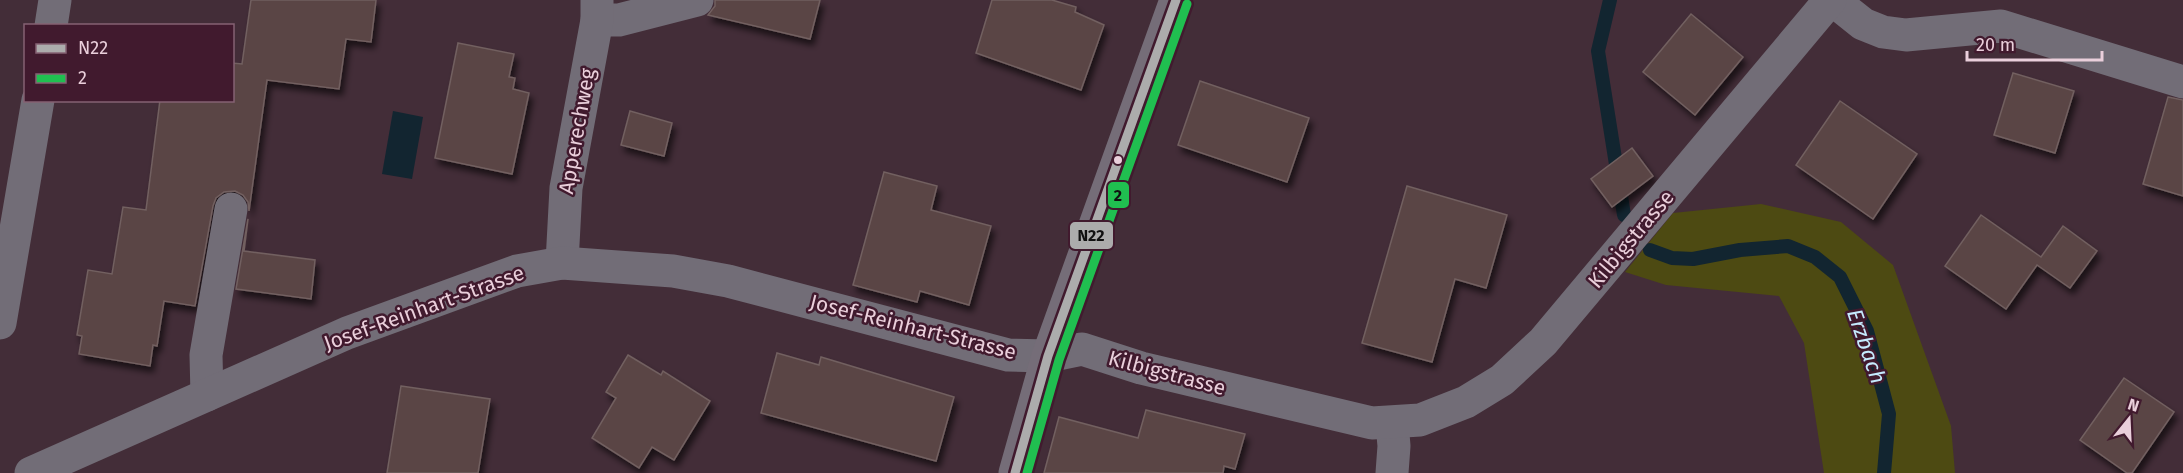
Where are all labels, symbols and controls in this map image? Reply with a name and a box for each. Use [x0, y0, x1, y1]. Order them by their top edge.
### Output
legend [24, 24, 234, 102]
scale bar [1967, 24, 2102, 62]
text: 20 m [1976, 34, 2015, 56]
text: N22 [78, 37, 108, 59]
street label: Apperechweg [553, 66, 601, 196]
text: 2 [78, 67, 87, 89]
unlabelled marker [1112, 154, 1124, 166]
line badge: 2 [1107, 181, 1130, 209]
street label: Kilbigstrasse [1582, 185, 1680, 293]
text: 2 [1114, 186, 1122, 205]
line badge: N22 [1069, 221, 1114, 250]
text: N22 [1077, 226, 1105, 245]
street label: Josef-Reinhart-Strasse [320, 260, 528, 356]
street label: Josef-Reinhart-Strasse [807, 289, 1019, 365]
water label: Erzbach [1841, 305, 1892, 387]
street label: Kilbigstrasse [1105, 345, 1229, 401]
north arrow [2099, 389, 2159, 449]
text: N [2126, 395, 2141, 416]

